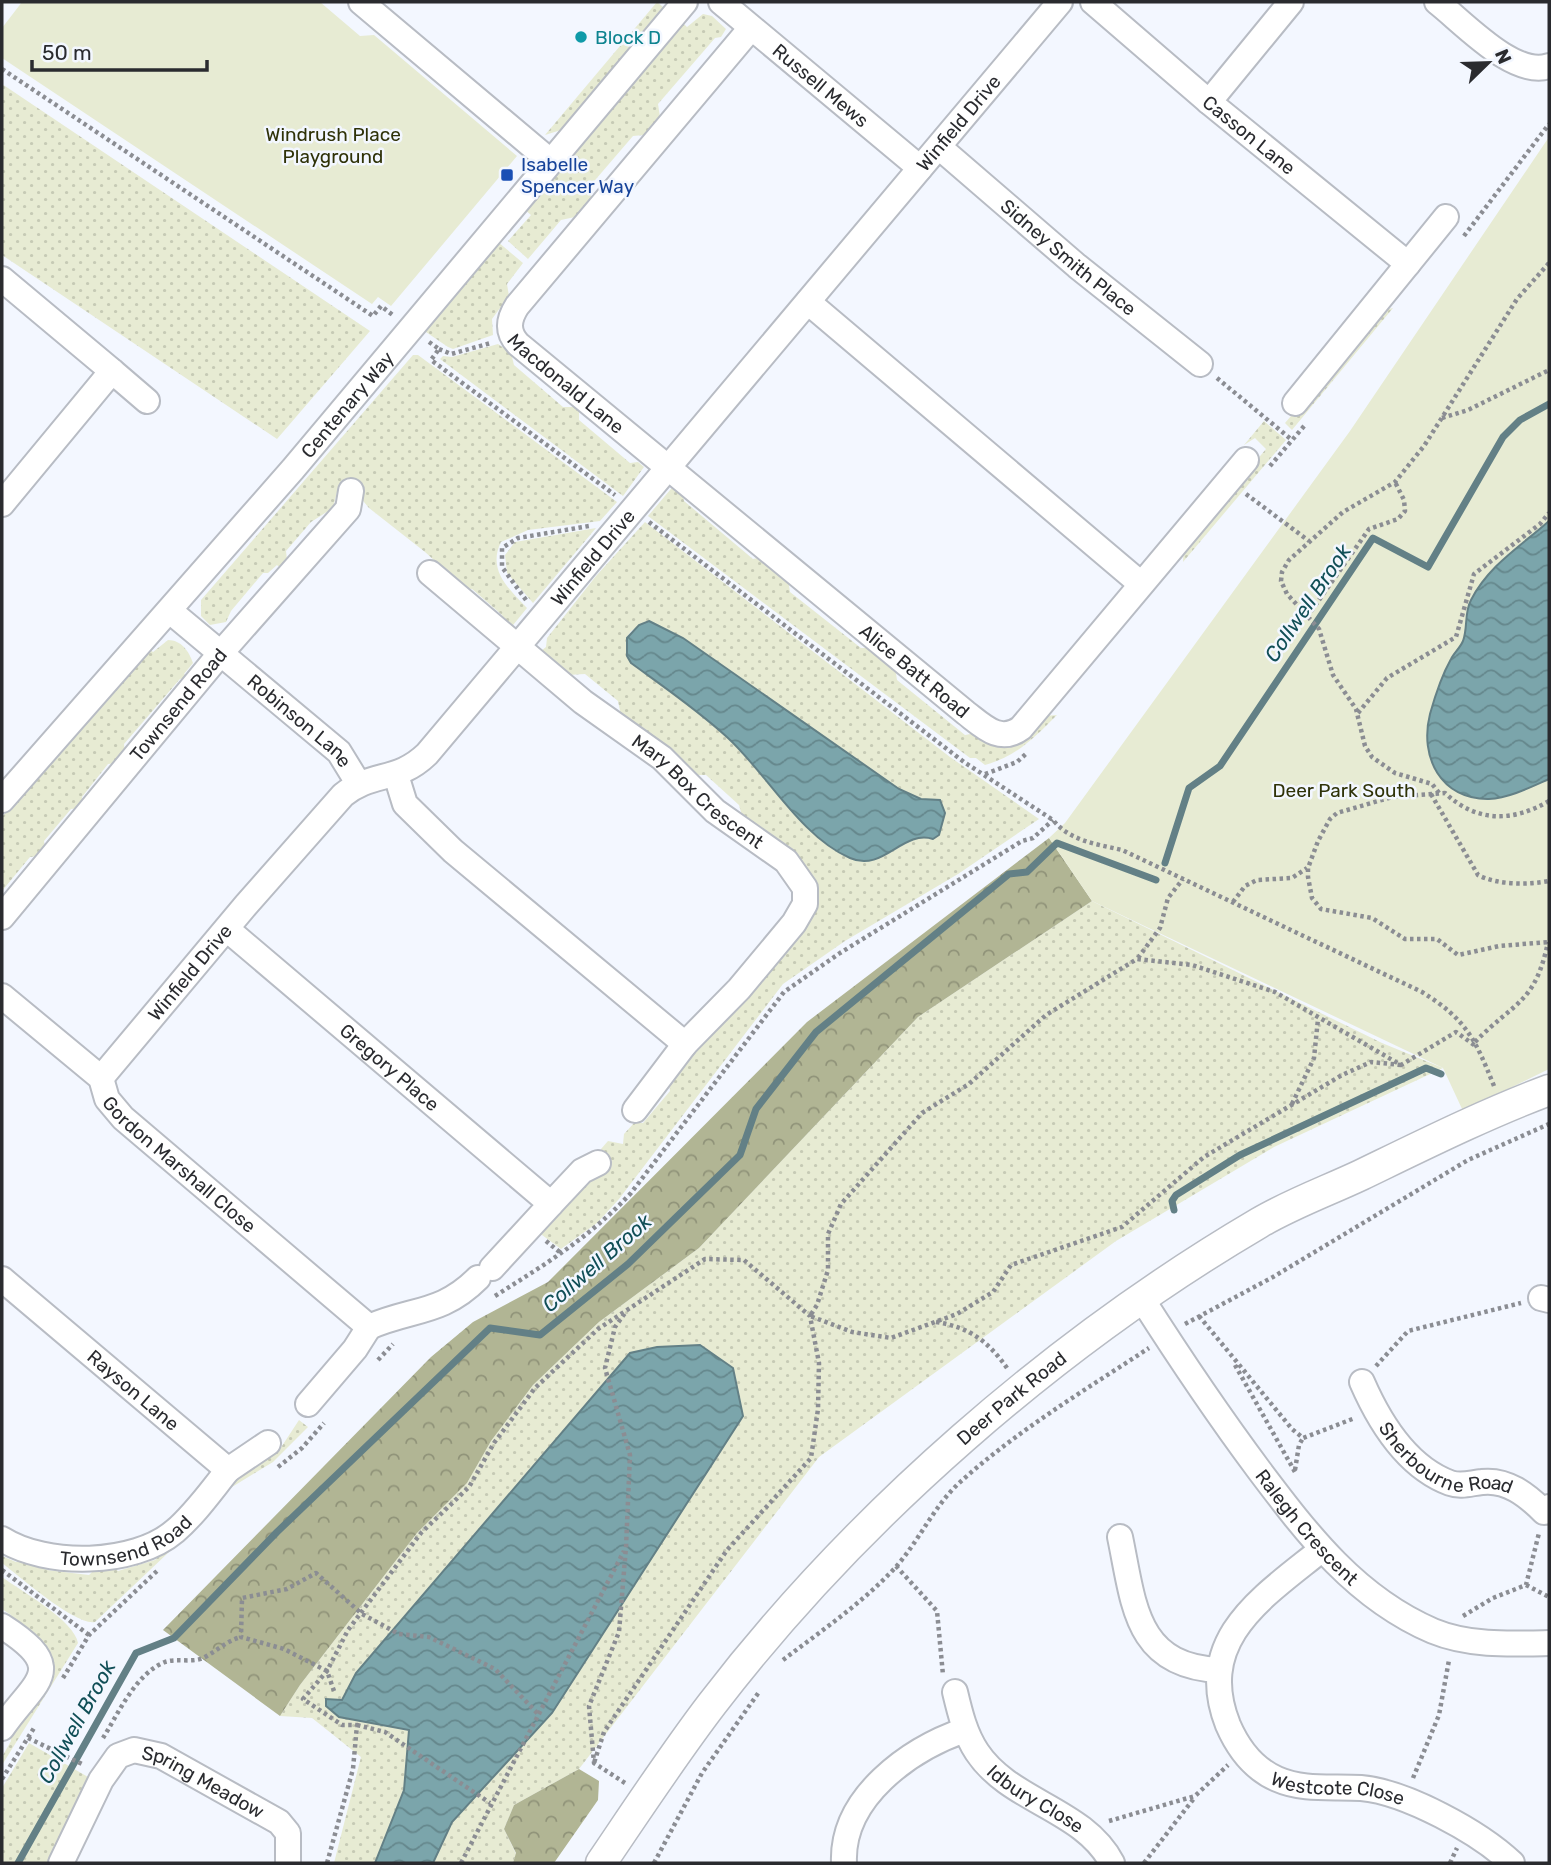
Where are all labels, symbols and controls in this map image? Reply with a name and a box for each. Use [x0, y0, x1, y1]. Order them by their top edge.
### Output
place label: Block D [595, 26, 661, 49]
scale bar [32, 28, 206, 72]
north arrow [1453, 28, 1523, 98]
marker: Block D [573, 29, 589, 45]
street label: Russell Mews [768, 39, 873, 132]
text: 50 m [42, 40, 92, 65]
text: N [1490, 46, 1516, 67]
street label: Winfield Drive [912, 70, 1006, 176]
street label: Casson Lane [1198, 91, 1300, 180]
park label: Windrush Place Playground [265, 123, 401, 168]
place label: Isabelle Spencer Way [521, 153, 634, 198]
marker: Isabelle Spencer Way [499, 167, 515, 183]
street label: Sidney Smith Place [996, 194, 1141, 321]
street label: Macdonald Lane [502, 329, 629, 439]
street label: Centenary Way [296, 347, 399, 463]
street label: Winfield Drive [546, 505, 640, 610]
water label: Collwell Brook [1259, 538, 1357, 666]
street label: Alice Batt Road [855, 619, 974, 723]
street label: Townsend Road [125, 644, 232, 766]
street label: Robinson Lane [243, 670, 356, 771]
street label: Mary Box Crescent [627, 729, 768, 854]
park label: Deer Park South [1273, 779, 1415, 802]
street label: Winfield Drive [143, 920, 237, 1025]
street label: Gregory Place [335, 1019, 444, 1116]
street label: Gordon Marshall Close [97, 1091, 260, 1238]
water label: Collwell Brook [537, 1208, 657, 1317]
street label: Rayson Lane [82, 1345, 184, 1436]
street label: Deer Park Road [952, 1347, 1071, 1450]
street label: Sherbourne Road [1374, 1417, 1516, 1499]
street label: Ralegh Crescent [1251, 1465, 1363, 1591]
street label: Townsend Road [59, 1511, 197, 1571]
water label: Collwell Brook [32, 1655, 121, 1788]
street label: Spring Meadow [140, 1741, 268, 1823]
street label: Idbury Close [982, 1760, 1088, 1838]
street label: Westcote Close [1267, 1767, 1408, 1810]

